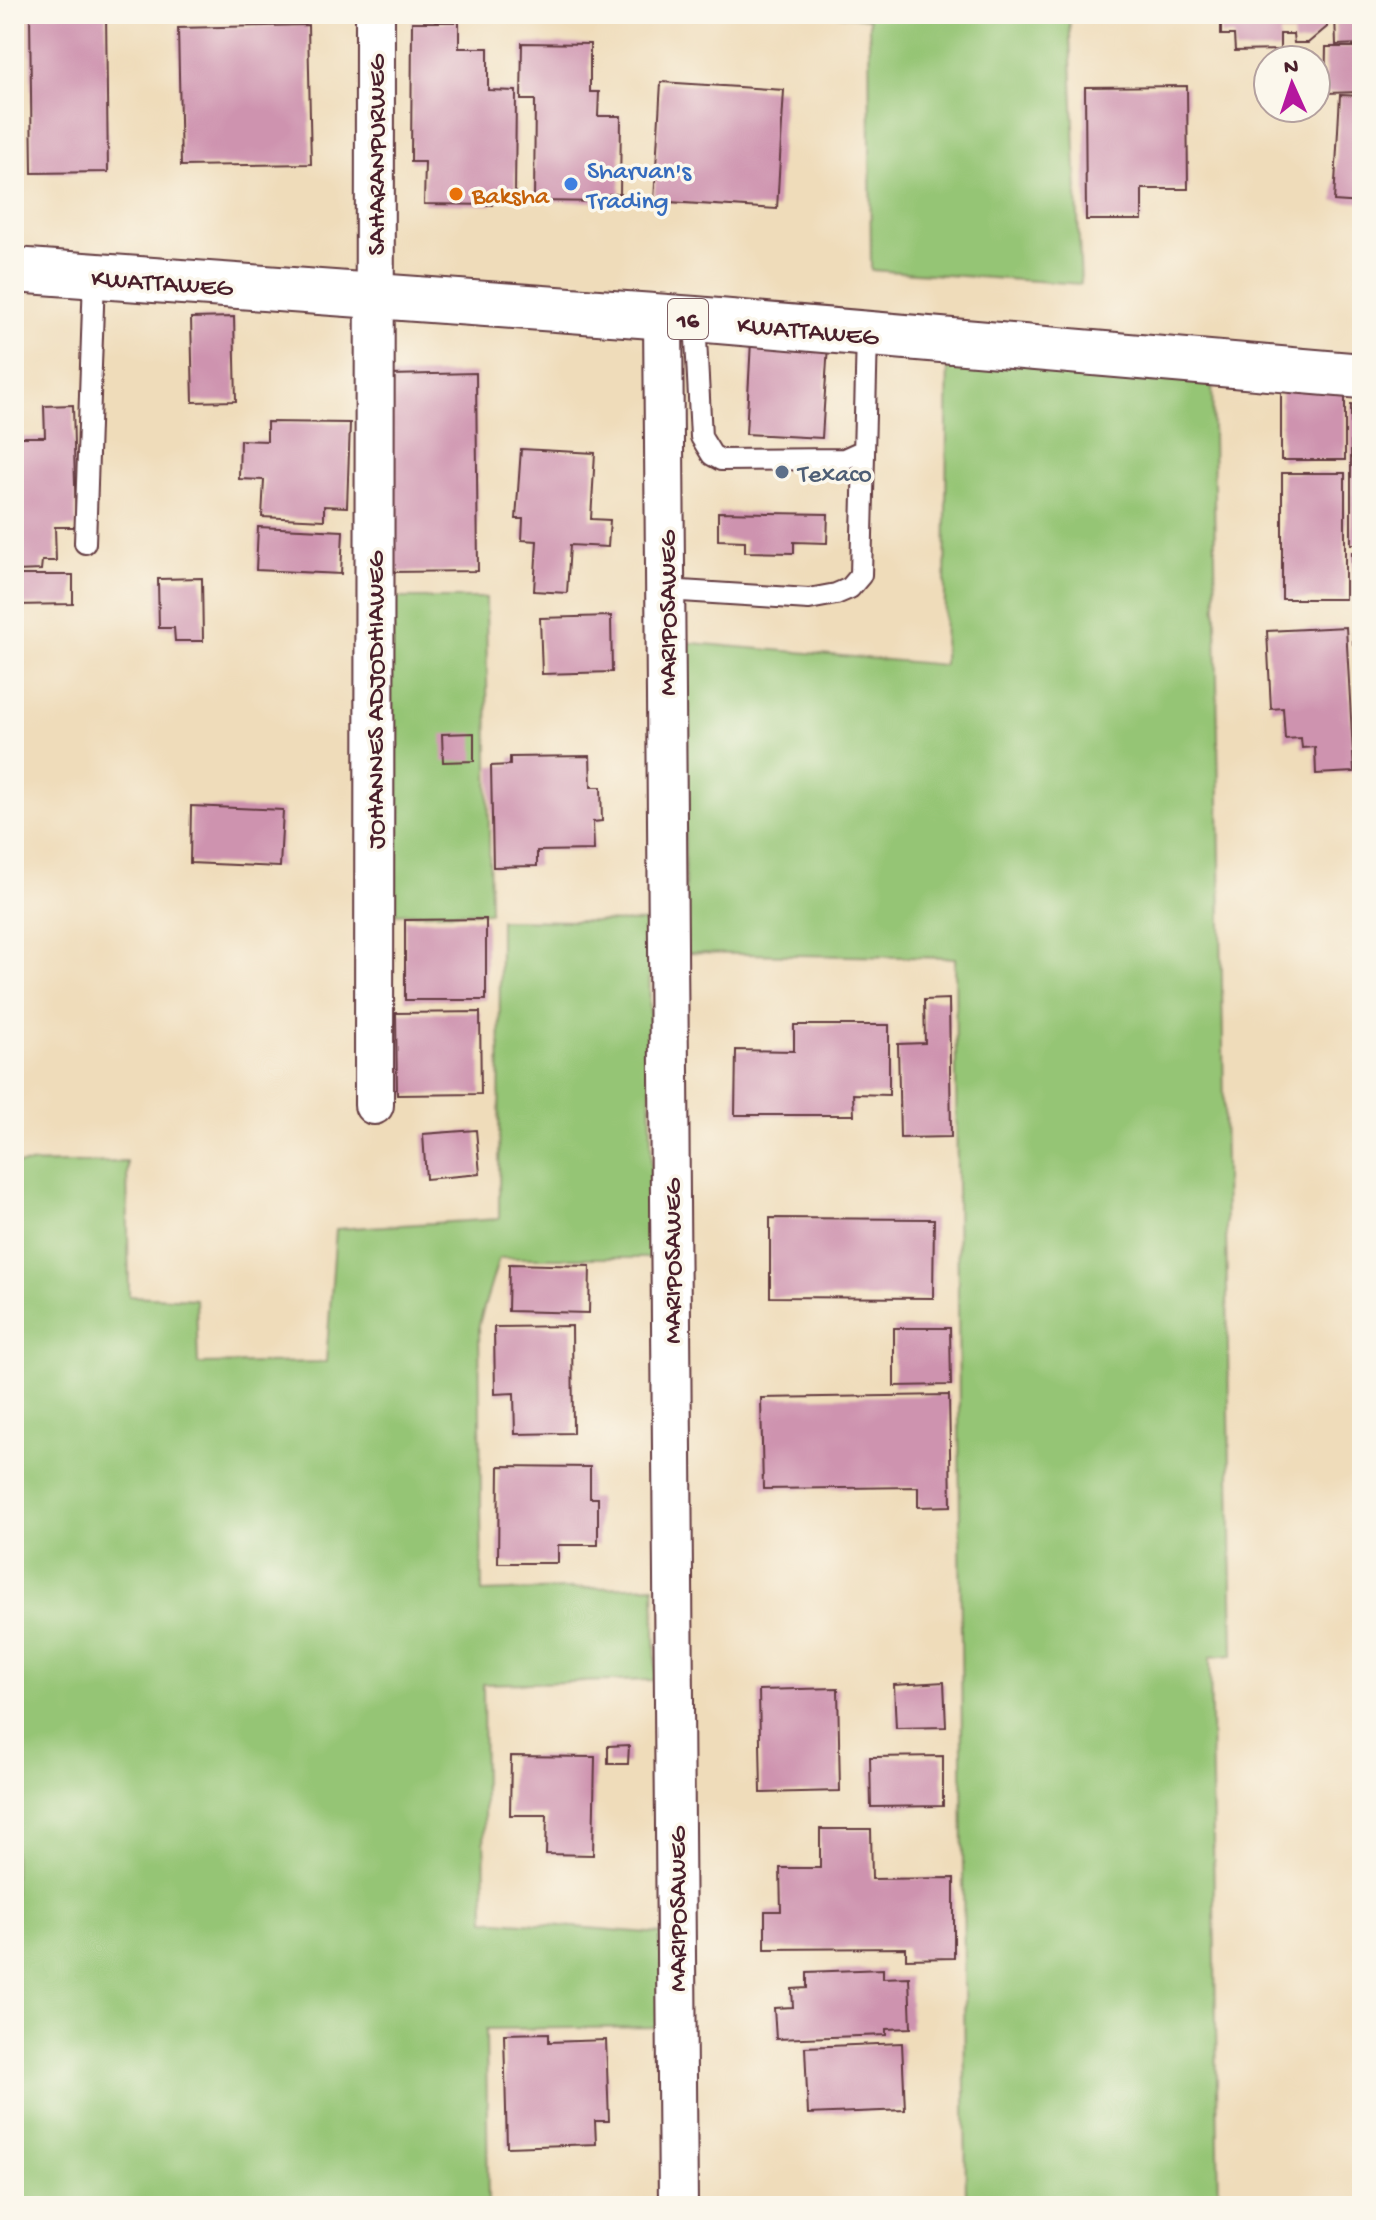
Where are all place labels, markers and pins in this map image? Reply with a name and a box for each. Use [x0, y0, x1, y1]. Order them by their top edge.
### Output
place label: Sharvan's Trading [585, 158, 693, 219]
marker: Sharvan's Trading [562, 175, 580, 193]
place label: Baksha [471, 183, 551, 214]
marker: Baksha [447, 185, 465, 203]
place label: Texaco [796, 461, 872, 492]
marker: Texaco [773, 463, 791, 481]

